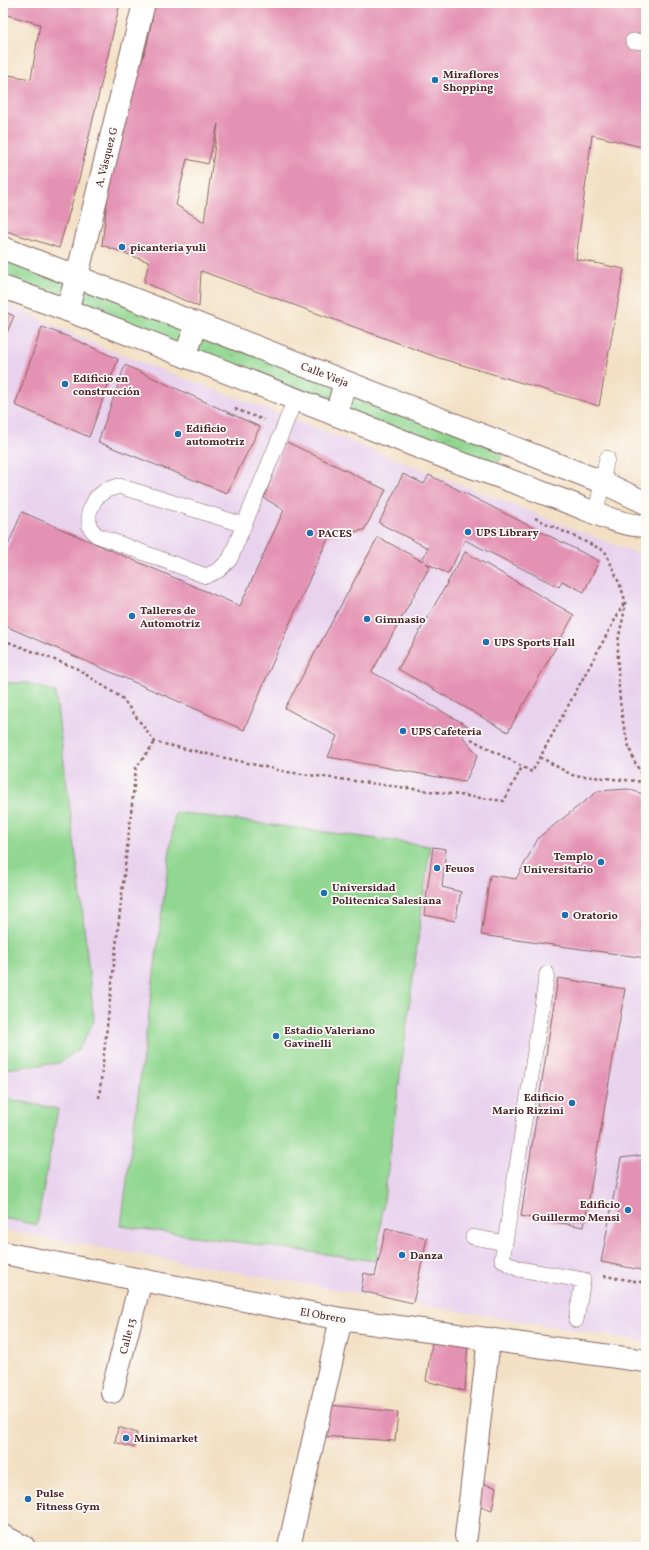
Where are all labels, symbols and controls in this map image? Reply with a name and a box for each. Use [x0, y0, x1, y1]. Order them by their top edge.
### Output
place label: Miraflores Shopping [443, 68, 499, 96]
marker: Miraflores Shopping [430, 75, 440, 85]
street label: A. Vásquez G [93, 125, 122, 189]
place label: picanteria yuli [130, 241, 206, 256]
marker: picanteria yuli [117, 242, 127, 252]
street label: Calle Vieja [298, 359, 351, 392]
place label: Edificio en construcción [73, 372, 140, 400]
marker: Edificio en construcción [60, 379, 70, 389]
place label: Edificio automotriz [186, 422, 245, 450]
marker: Edificio automotriz [173, 429, 183, 439]
place label: UPS Library [476, 526, 539, 541]
place label: PACES [318, 527, 352, 542]
marker: UPS Library [463, 527, 473, 537]
marker: PACES [305, 528, 315, 538]
place label: Talleres de Automotriz [140, 604, 201, 632]
marker: Talleres de Automotriz [127, 611, 137, 621]
place label: Gimnasio [375, 613, 426, 628]
marker: Gimnasio [362, 614, 372, 624]
place label: UPS Sports Hall [494, 636, 575, 651]
marker: UPS Sports Hall [481, 637, 491, 647]
place label: UPS Cafeteria [411, 725, 482, 740]
marker: UPS Cafeteria [398, 726, 408, 736]
place label: Templo Universitario [523, 850, 593, 878]
marker: Templo Universitario [596, 857, 606, 867]
place label: Feuos [445, 862, 475, 877]
marker: Feuos [432, 863, 442, 873]
place label: Universidad Politecnica Salesiana [332, 881, 441, 909]
marker: Universidad Politecnica Salesiana [319, 888, 329, 898]
place label: Oratorio [573, 909, 618, 924]
marker: Oratorio [560, 910, 570, 920]
place label: Estadio Valeriano Gavinelli [284, 1024, 375, 1052]
marker: Estadio Valeriano Gavinelli [271, 1031, 281, 1041]
place label: Edificio Mario Rizzini [492, 1091, 564, 1119]
marker: Edificio Mario Rizzini [567, 1098, 577, 1108]
place label: Edificio Guillermo Mensi [532, 1198, 620, 1226]
marker: Edificio Guillermo Mensi [623, 1205, 633, 1215]
place label: Danza [410, 1249, 443, 1264]
marker: Danza [397, 1250, 407, 1260]
street label: El Obrero [299, 1305, 347, 1328]
street label: Calle 13 [117, 1316, 140, 1356]
place label: Minimarket [134, 1432, 198, 1447]
marker: Minimarket [121, 1433, 131, 1443]
place label: Pulse Fitness Gym [36, 1487, 100, 1515]
marker: Pulse Fitness Gym [23, 1494, 33, 1504]

